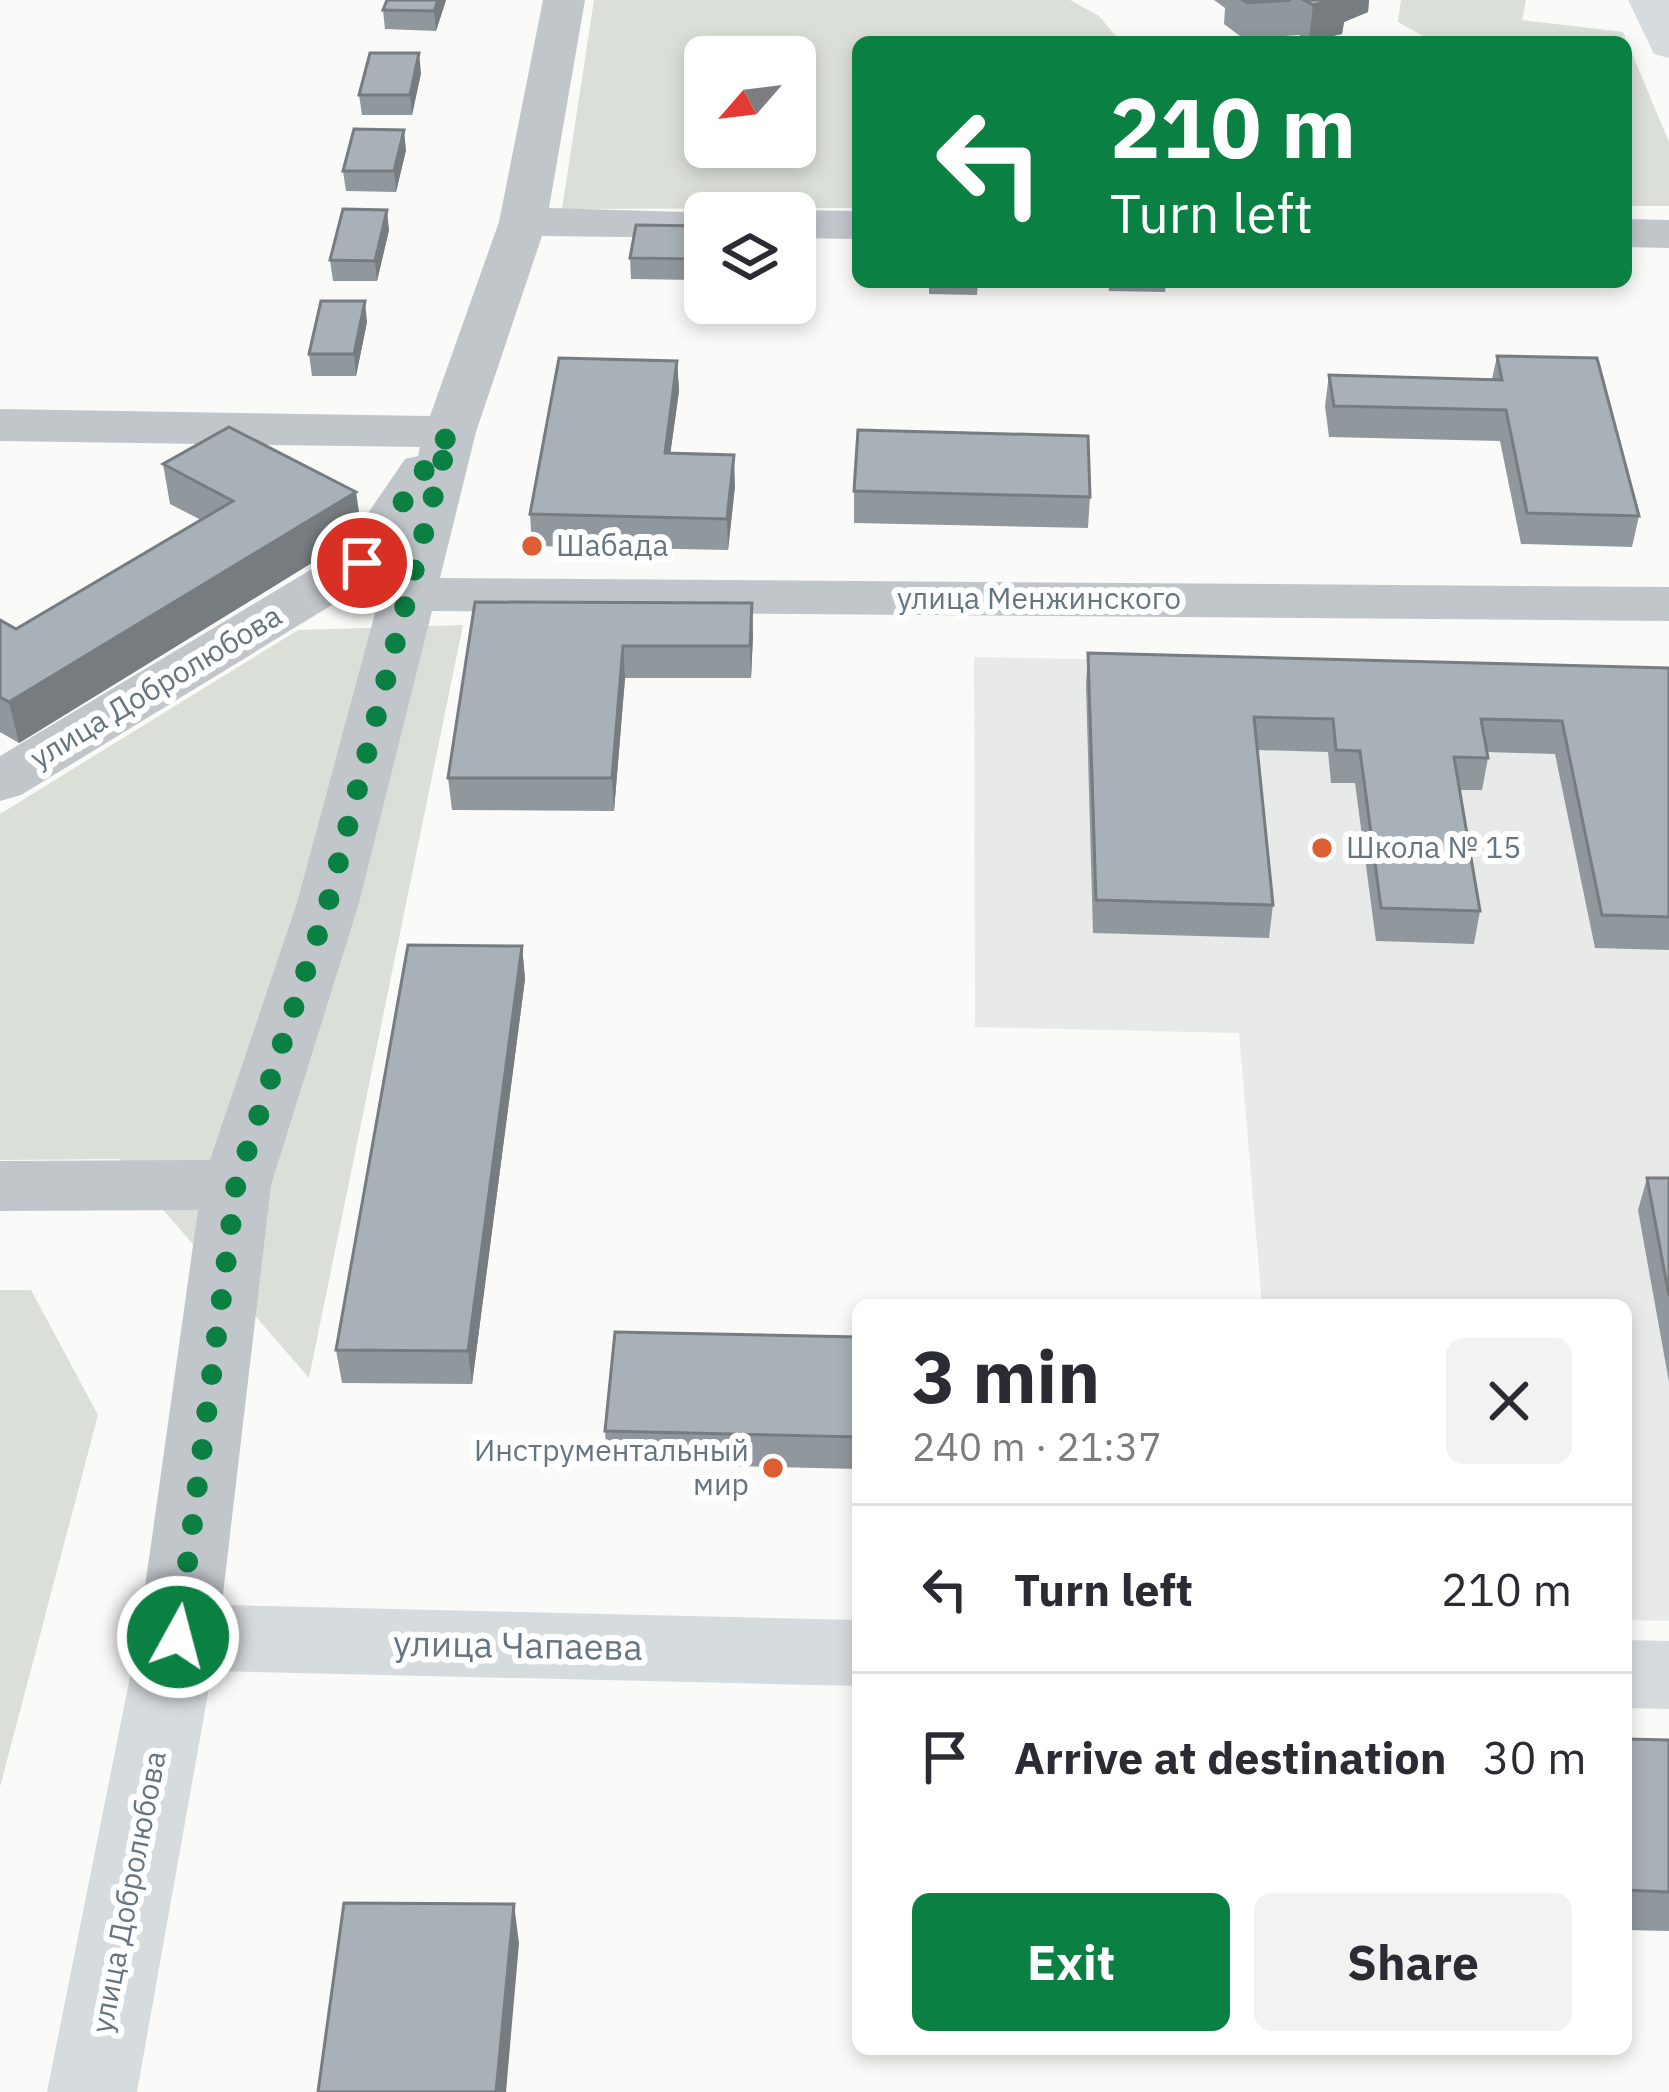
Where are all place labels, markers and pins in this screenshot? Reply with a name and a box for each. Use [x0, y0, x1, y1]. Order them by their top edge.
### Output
pin [311, 512, 413, 614]
place label: Шабада [556, 525, 668, 564]
marker: Шабада [519, 533, 545, 559]
place label: Школа № 15 [1346, 827, 1521, 866]
marker: Школа № 15 [1309, 835, 1335, 861]
place label: Инструментальный мир [474, 1430, 749, 1503]
marker: Инструментальный мир [760, 1455, 786, 1481]

